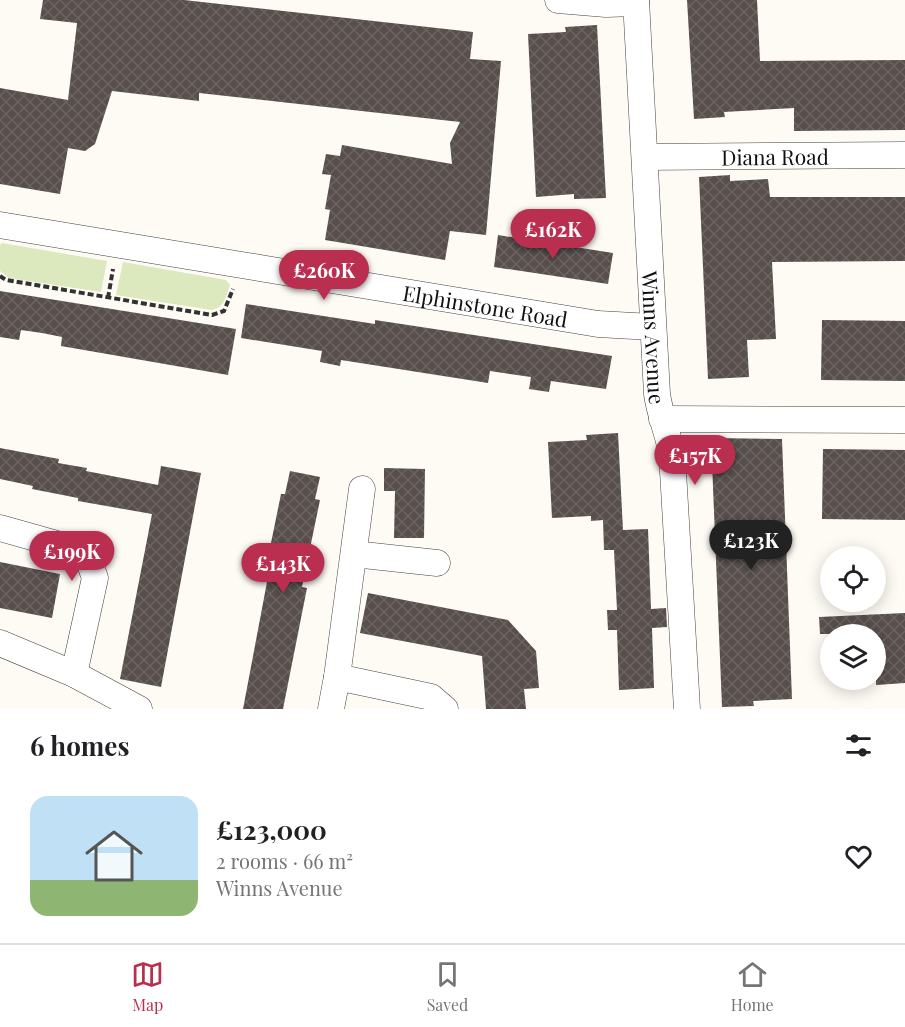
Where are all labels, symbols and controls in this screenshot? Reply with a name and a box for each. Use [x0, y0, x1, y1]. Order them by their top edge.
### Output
street label: Diana Road [721, 142, 829, 170]
pin: £162K [511, 209, 595, 260]
text: £162K [525, 215, 581, 242]
pin: £260K [282, 250, 366, 301]
text: £260K [293, 256, 355, 283]
street label: Winns Avenue [636, 269, 672, 406]
street label: Elphinstone Road [401, 278, 570, 333]
pin: £157K [653, 435, 737, 486]
text: £157K [668, 441, 722, 468]
pin: £123K [709, 520, 793, 571]
text: £123K [723, 526, 779, 553]
pin: £199K [30, 531, 114, 582]
text: £199K [43, 537, 101, 564]
pin: £143K [241, 543, 325, 594]
map controls [820, 546, 886, 690]
button: locate [820, 546, 886, 612]
text: £143K [255, 549, 311, 576]
button: layers [820, 624, 886, 690]
text: 6 homes [30, 728, 129, 763]
icon: filters [842, 729, 875, 762]
text: £123,000 [216, 812, 327, 847]
icon: home [78, 820, 150, 892]
icon: heart [842, 840, 875, 873]
text: 2 rooms · 66 m² [216, 847, 353, 874]
text: Winns Avenue [216, 874, 343, 901]
tab: Map [131, 958, 164, 1015]
tab: Saved [427, 958, 468, 1015]
tab: Home [731, 958, 774, 1015]

